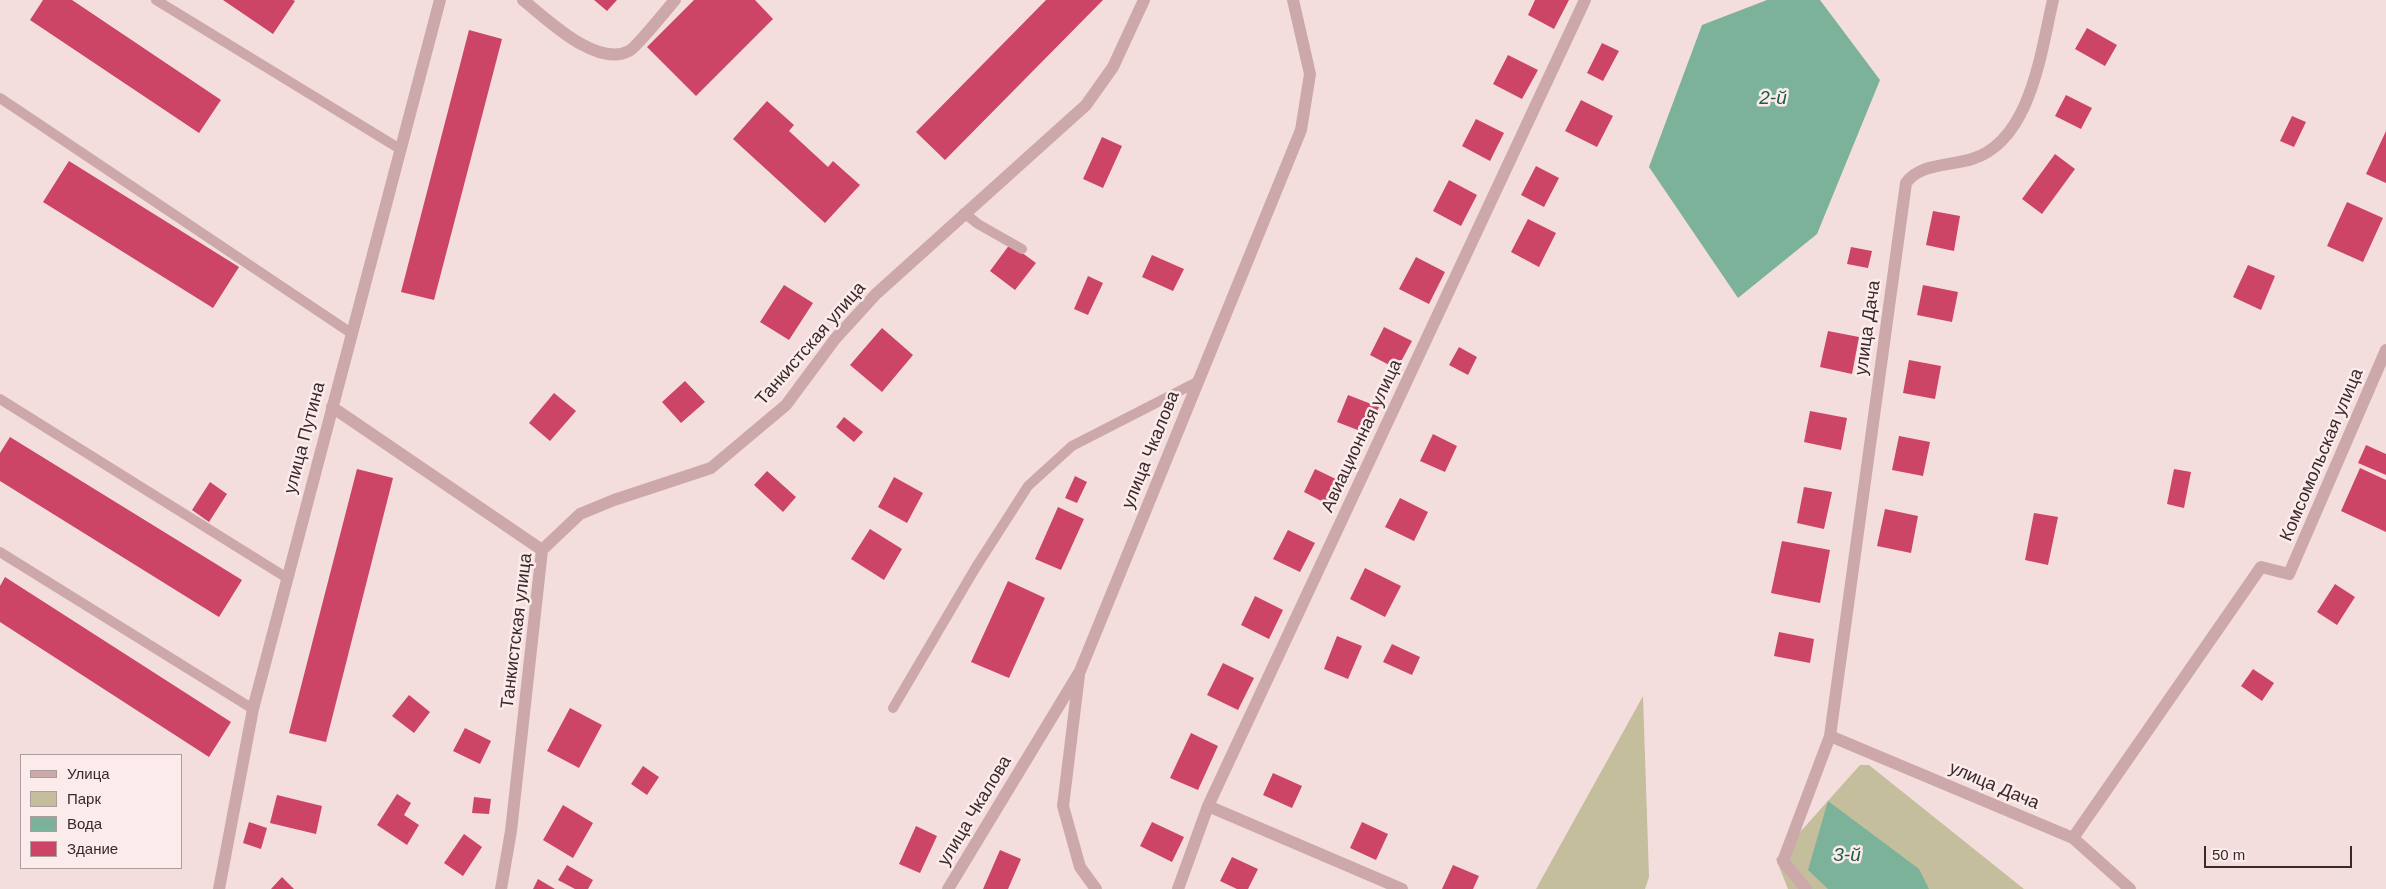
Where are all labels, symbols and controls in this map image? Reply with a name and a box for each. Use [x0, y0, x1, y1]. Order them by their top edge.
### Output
water label: 2-й [1759, 88, 1787, 110]
street label: Танкистская улица [751, 278, 871, 410]
street label: улица Дача [1851, 279, 1885, 377]
street label: Авиационная улица [1317, 356, 1407, 516]
street label: Комсомольская улица [2276, 365, 2368, 545]
street label: улица Путина [280, 380, 330, 496]
street label: улица Чкалова [1118, 388, 1184, 512]
street label: Танкистская улица [497, 552, 537, 710]
street label: улица Чкалова [934, 752, 1016, 870]
legend [20, 754, 182, 869]
street label: улица Дача [1946, 757, 2042, 815]
text: Улица [67, 765, 110, 782]
text: Парк [67, 790, 101, 807]
text: Вода [67, 815, 102, 832]
scale bar [2206, 836, 2354, 868]
text: Здание [67, 840, 118, 857]
water label: 3-й [1833, 845, 1861, 867]
text: 50 m [2212, 846, 2245, 863]

